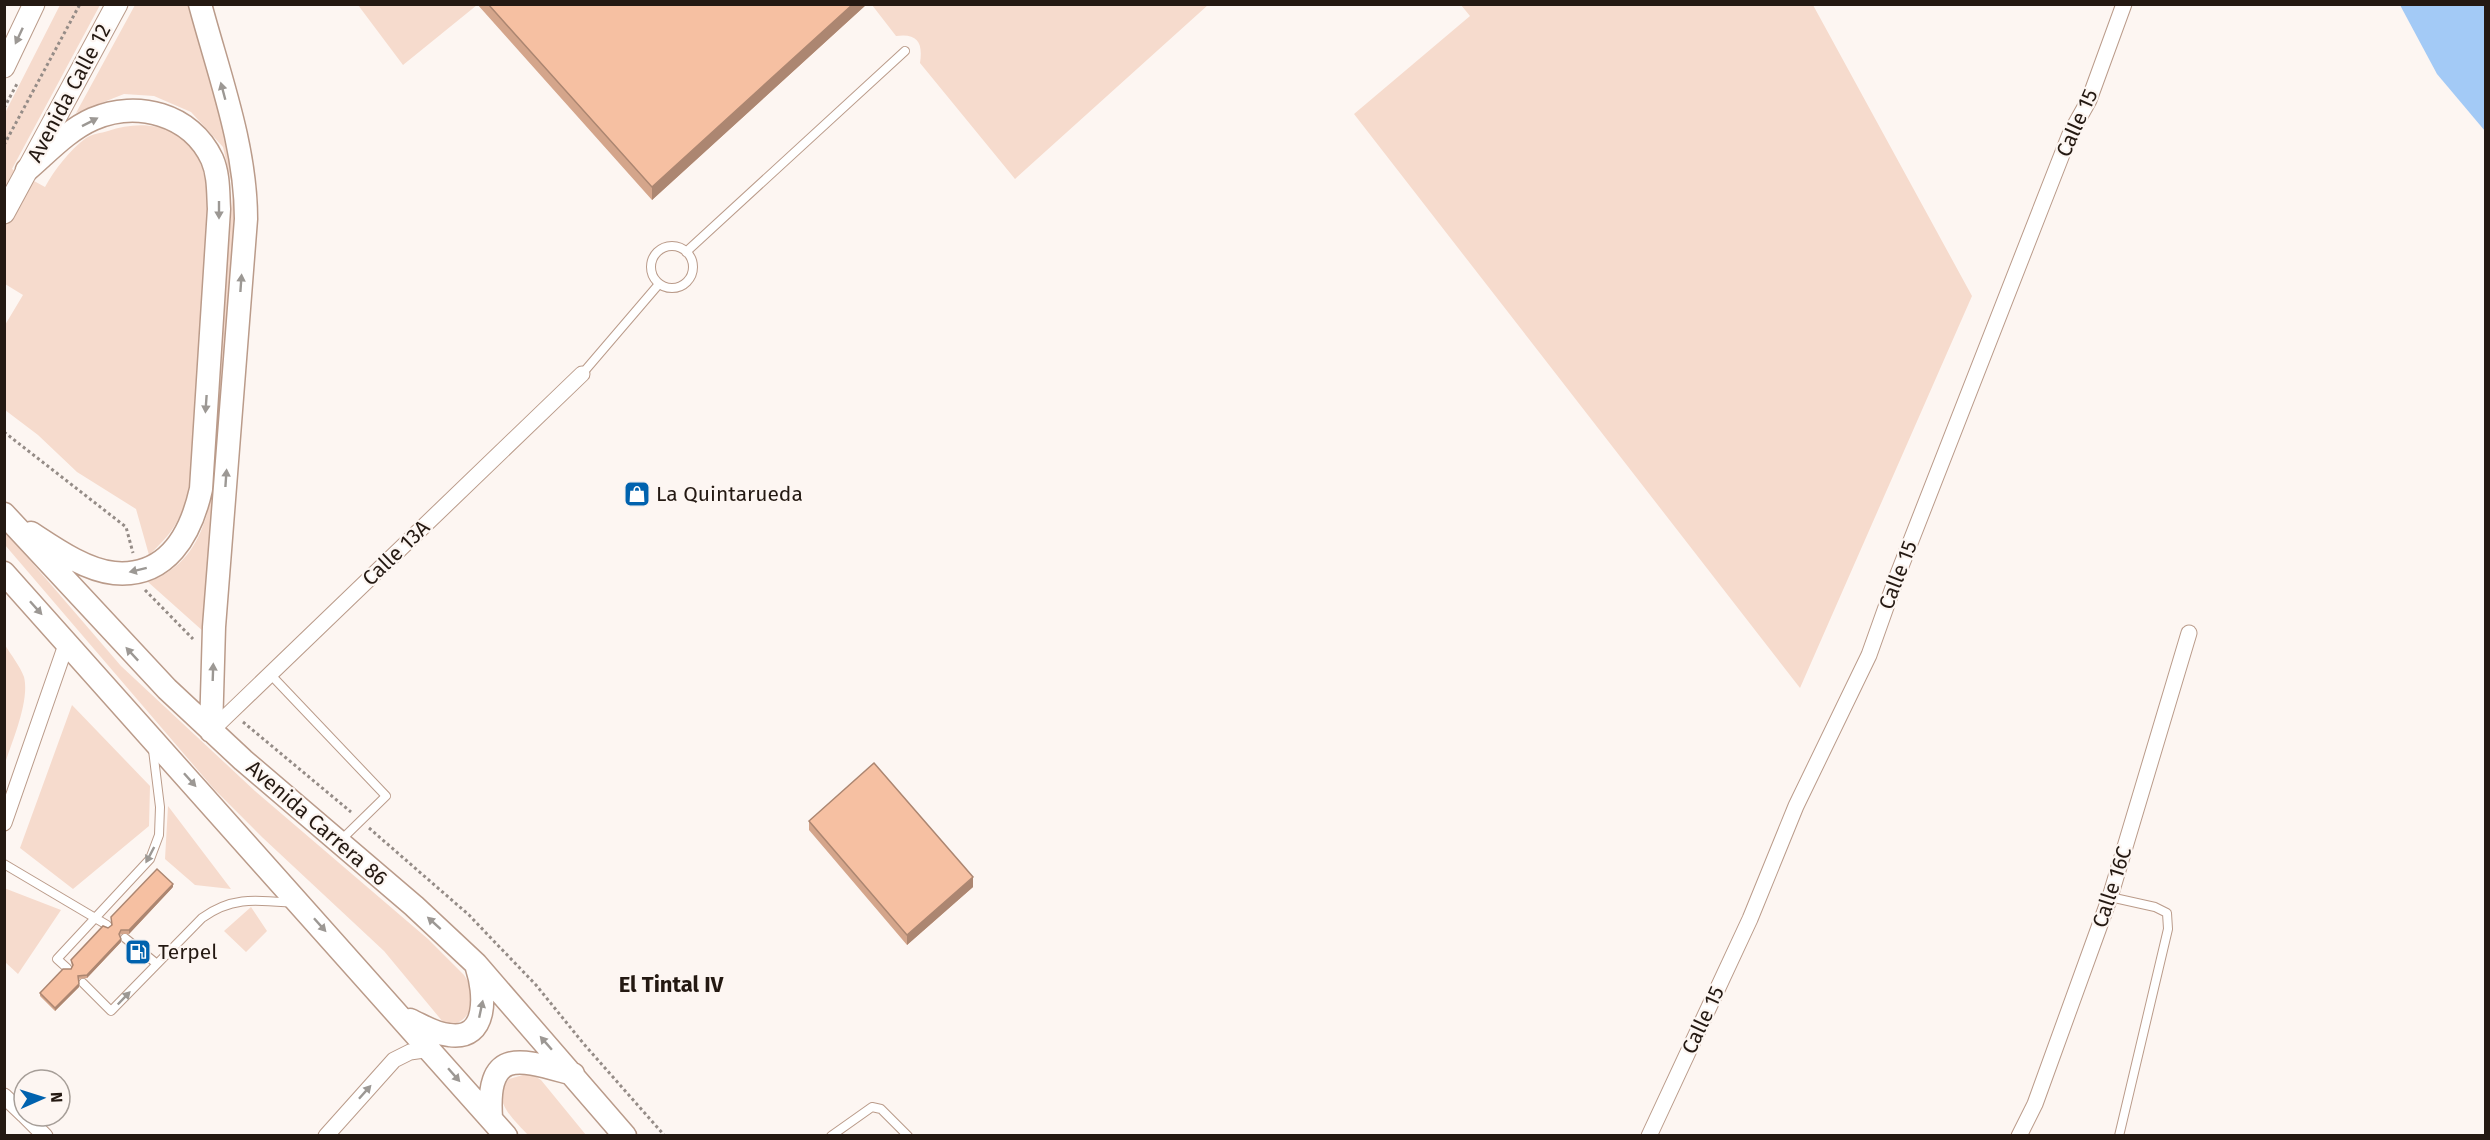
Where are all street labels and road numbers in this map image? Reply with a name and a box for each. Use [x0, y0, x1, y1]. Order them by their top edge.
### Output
street label: Avenida Calle 12 [22, 19, 116, 167]
street label: Calle 15 [2051, 85, 2103, 161]
street label: Calle 13A [357, 515, 435, 591]
street label: Calle 15 [1873, 537, 1923, 613]
street label: Avenida Carrera 86 [241, 755, 393, 891]
street label: Calle 16C [2087, 843, 2137, 931]
street label: Calle 15 [1676, 982, 1730, 1058]

